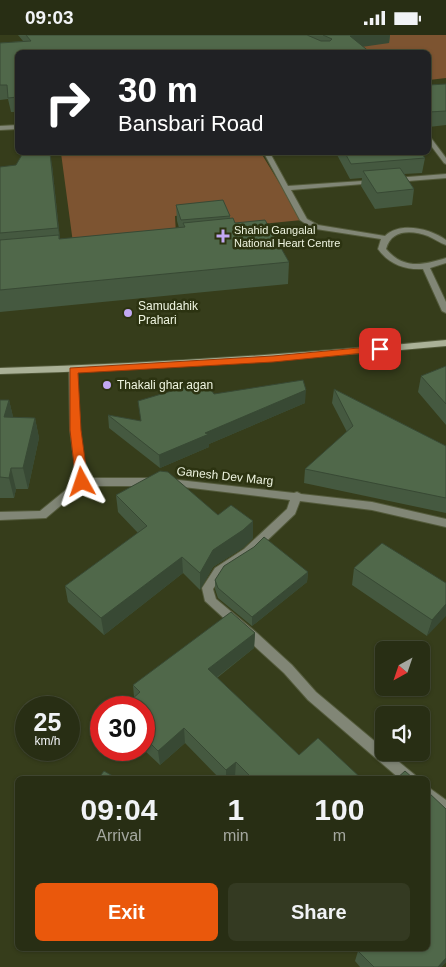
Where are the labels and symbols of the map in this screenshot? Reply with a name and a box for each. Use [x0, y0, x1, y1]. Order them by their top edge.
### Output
place label: Shahid Gangalal National Heart Centre [234, 224, 340, 249]
marker: Shahid Gangalal National Heart Centre [216, 229, 230, 243]
place label: Samudahik Prahari [138, 299, 199, 327]
marker: Samudahik Prahari [122, 307, 134, 319]
pin [359, 328, 401, 370]
place label: Thakali ghar agan [117, 378, 213, 392]
marker: Thakali ghar agan [101, 379, 113, 391]
position arrow [55, 455, 107, 507]
street label: Ganesh Dev Marg [176, 464, 274, 488]
north arrow [375, 641, 430, 696]
speed limit sign: 30 [90, 696, 155, 761]

